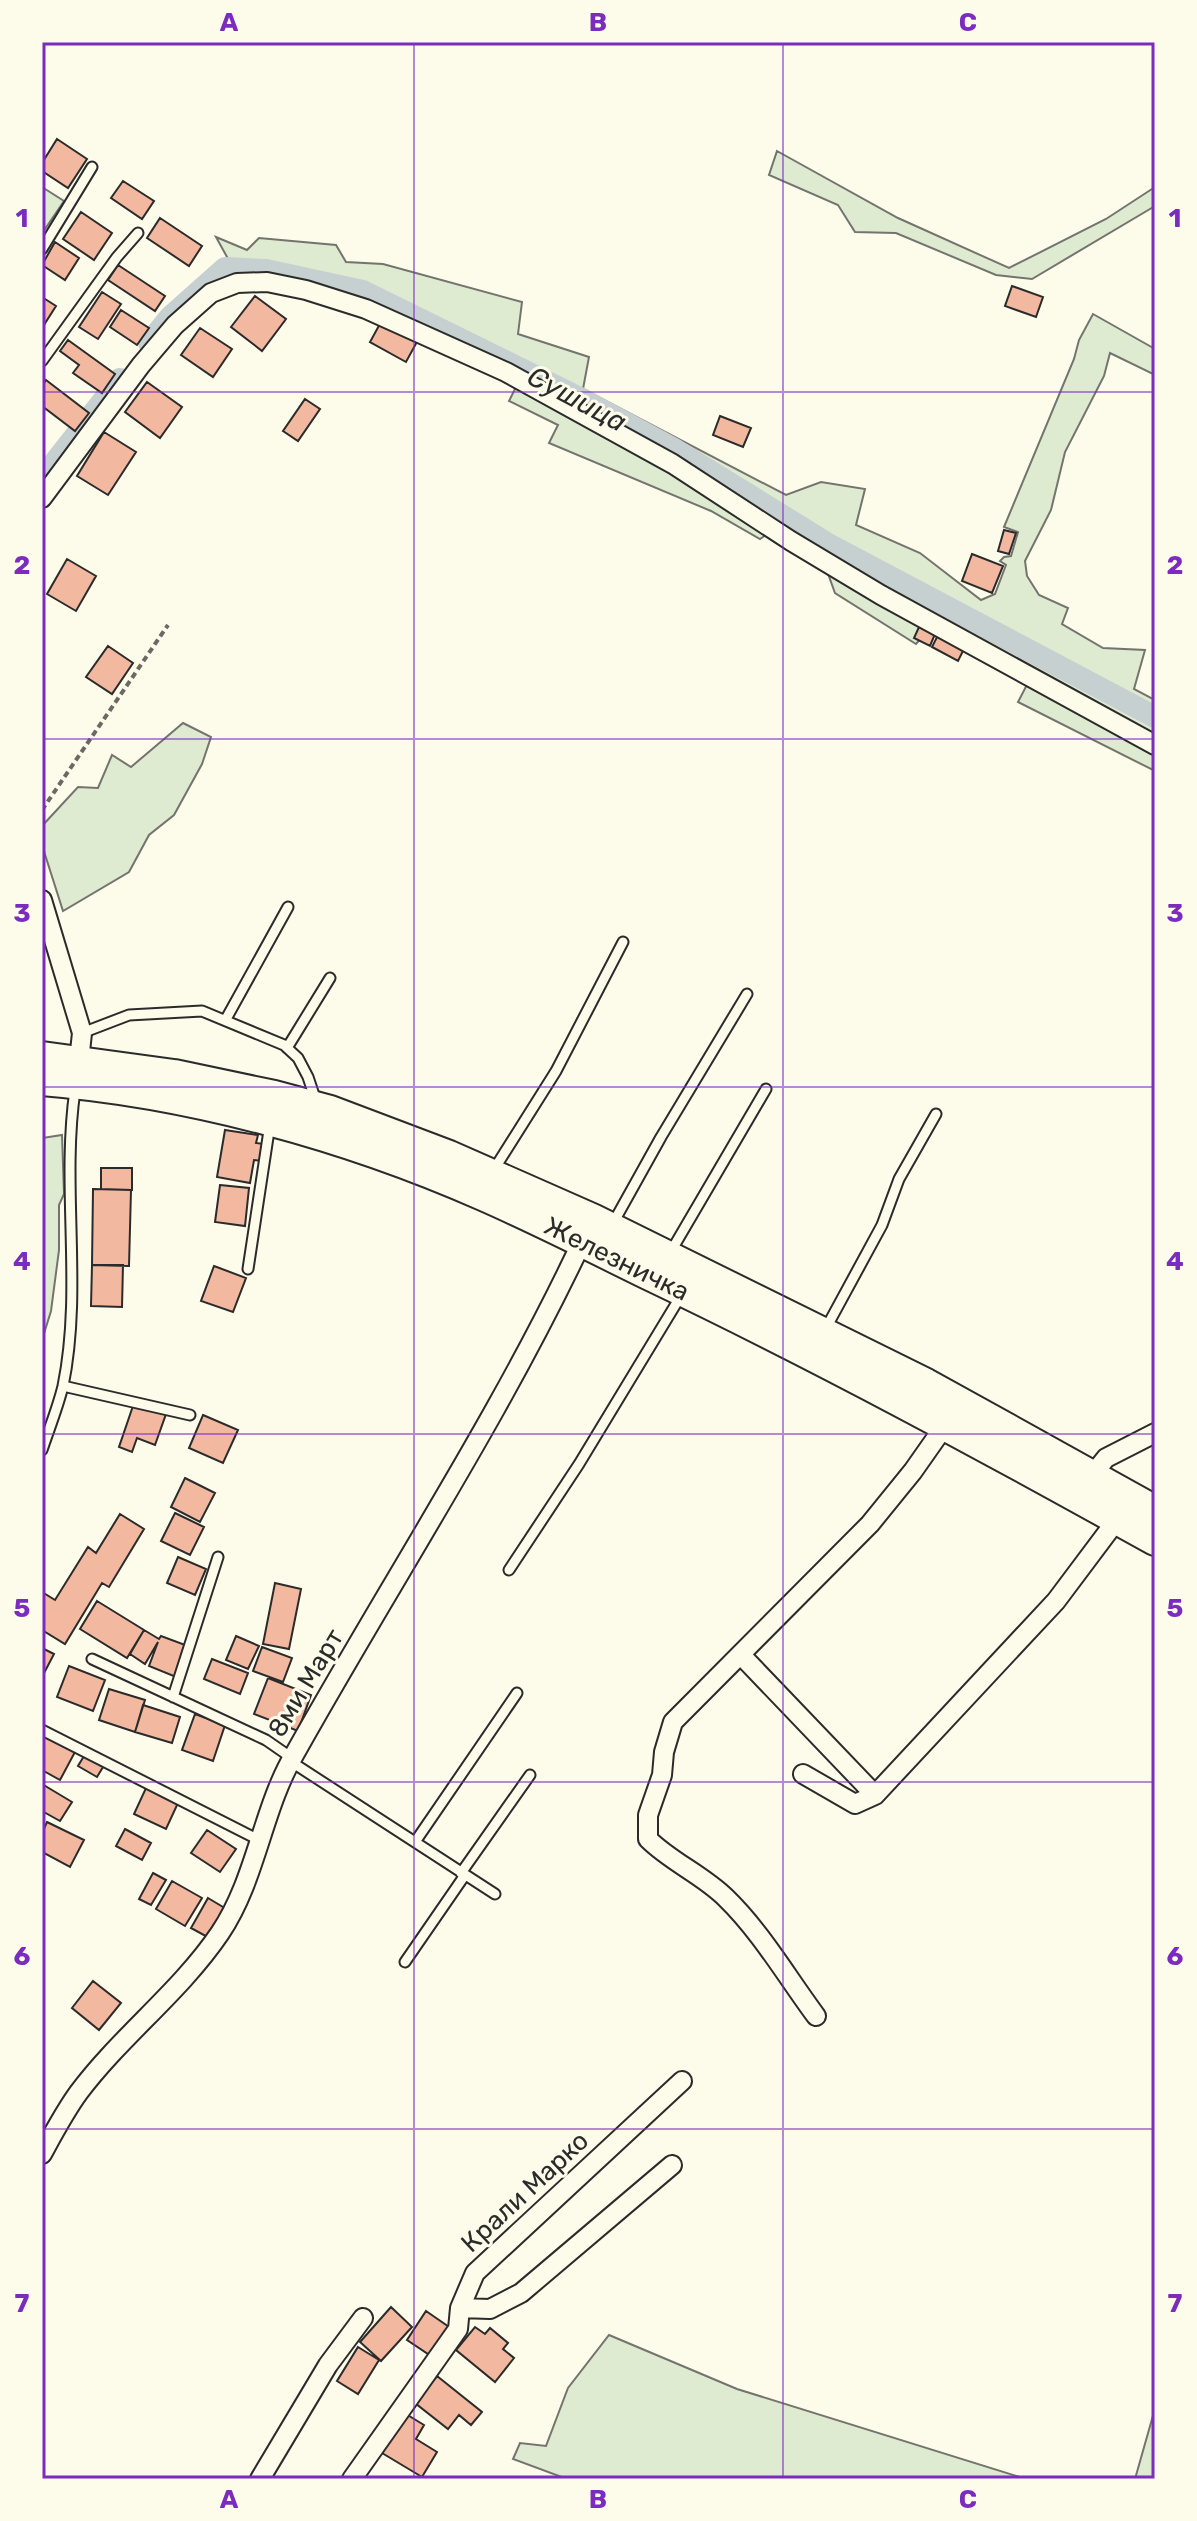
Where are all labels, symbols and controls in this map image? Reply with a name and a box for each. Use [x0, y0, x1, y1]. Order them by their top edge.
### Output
text: A [220, 7, 239, 38]
text: B [589, 7, 607, 38]
text: C [959, 7, 977, 38]
text: 1 [16, 203, 28, 234]
text: 1 [1169, 203, 1181, 234]
water label: Сушица [522, 359, 632, 439]
text: 2 [14, 550, 30, 581]
text: 2 [1167, 550, 1183, 581]
text: 3 [13, 898, 31, 929]
text: 3 [1166, 898, 1184, 929]
street label: Железничка [539, 1210, 694, 1307]
text: 4 [13, 1246, 31, 1277]
text: 4 [1166, 1246, 1184, 1277]
text: 5 [14, 1593, 30, 1624]
text: 5 [1167, 1593, 1183, 1624]
street label: 8ми Март [262, 1623, 350, 1743]
text: 6 [14, 1941, 31, 1972]
text: 6 [1167, 1941, 1184, 1972]
street label: Крали Марко [455, 2125, 595, 2259]
text: 7 [15, 2288, 30, 2319]
text: 7 [1168, 2288, 1183, 2319]
text: A [220, 2484, 239, 2515]
text: B [589, 2484, 607, 2515]
text: C [959, 2484, 977, 2515]

